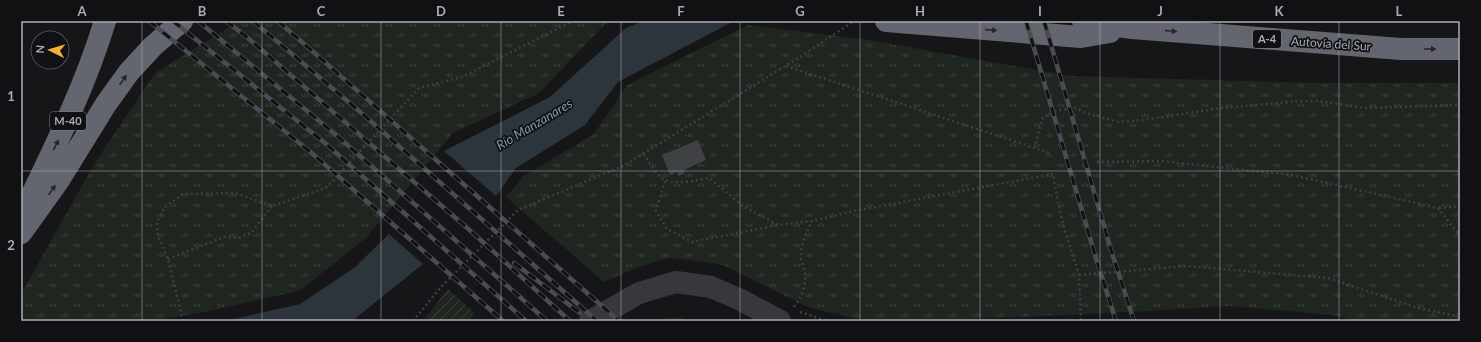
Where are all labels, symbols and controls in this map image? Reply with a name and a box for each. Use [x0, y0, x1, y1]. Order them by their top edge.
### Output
text: A [76, 3, 87, 19]
text: B [198, 3, 207, 19]
text: C [317, 3, 326, 19]
text: D [436, 3, 446, 19]
text: E [557, 3, 565, 19]
text: F [677, 3, 685, 19]
text: G [795, 3, 805, 19]
text: H [915, 3, 925, 19]
text: I [1038, 3, 1042, 19]
text: J [1157, 3, 1163, 19]
text: K [1275, 3, 1285, 19]
text: L [1396, 3, 1403, 19]
one-way arrow [985, 26, 997, 33]
one-way arrow [1165, 28, 1177, 35]
north arrow [30, 30, 70, 70]
road number: A-4 [1253, 30, 1281, 48]
street label: Autovía del Sur [1291, 33, 1372, 54]
text: N [33, 44, 46, 54]
one-way arrow [1424, 46, 1437, 52]
one-way arrow [119, 75, 127, 86]
text: 1 [7, 88, 15, 104]
water label: Río Manzanares [493, 95, 575, 153]
road number: M-40 [50, 112, 86, 130]
one-way arrow [53, 139, 59, 150]
one-way arrow [48, 184, 56, 195]
text: 2 [7, 237, 15, 253]

